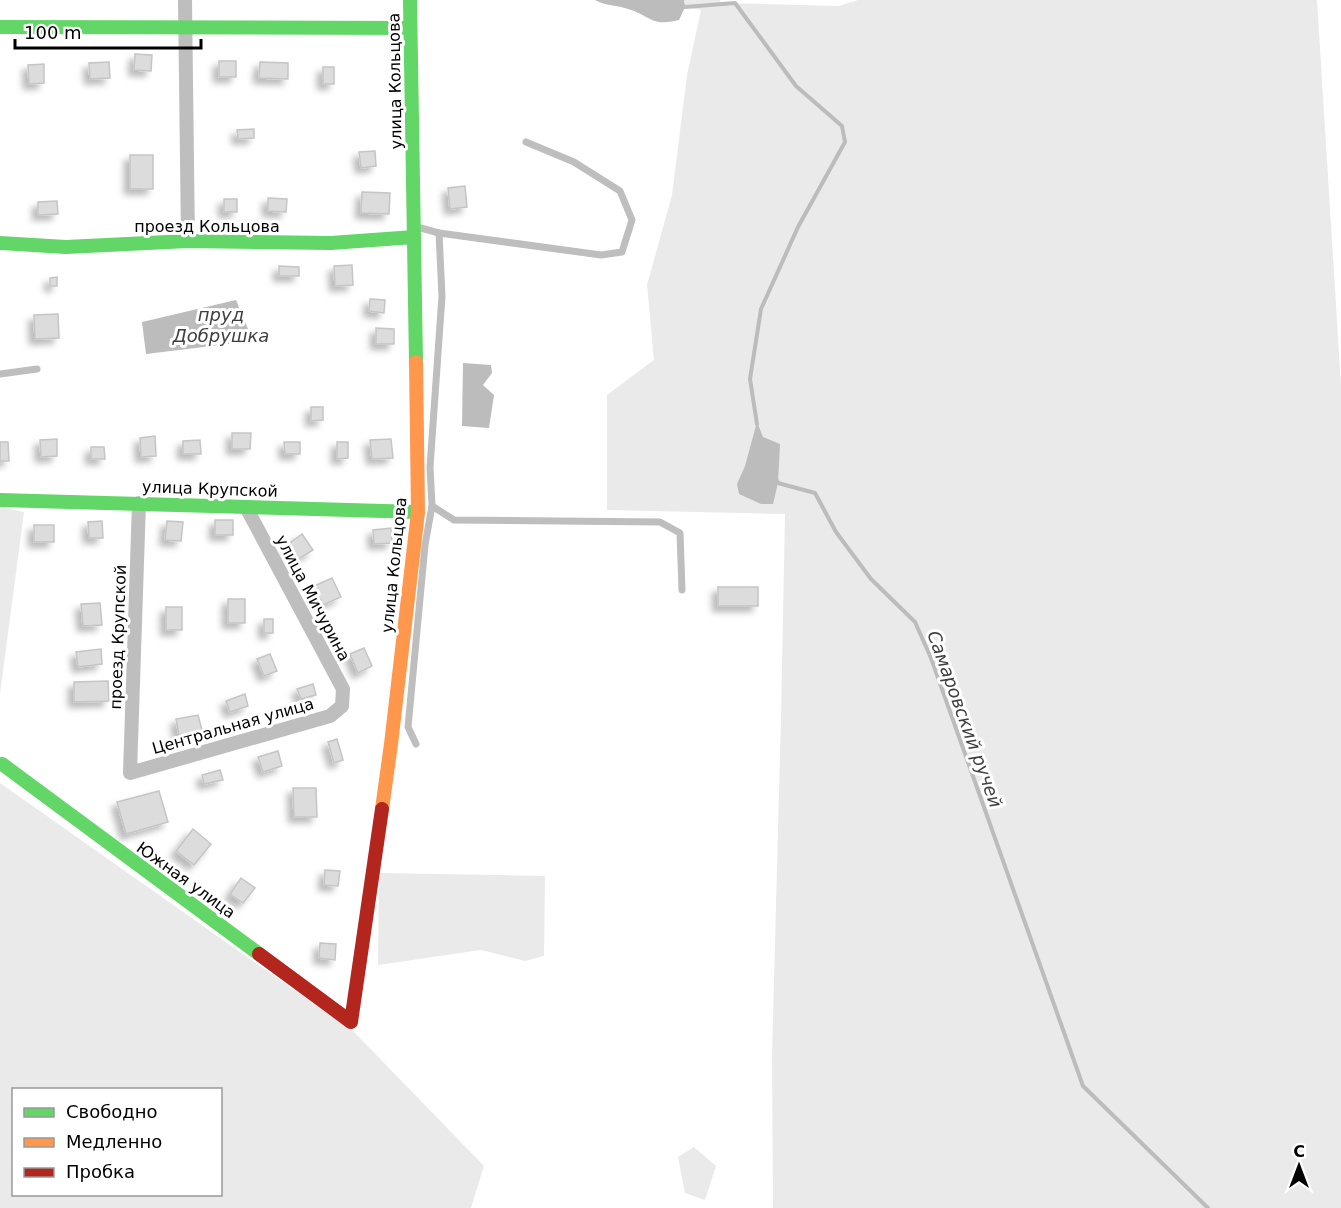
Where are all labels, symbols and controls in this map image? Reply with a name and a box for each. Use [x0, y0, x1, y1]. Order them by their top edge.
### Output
scale bar [15, 12, 201, 50]
street label: улица Кольцова [384, 13, 406, 149]
text: 100 m [24, 22, 82, 43]
street label: проезд Кольцова [134, 217, 280, 236]
water label: пруд Добрушка [172, 304, 269, 346]
street label: улица Крупской [142, 477, 278, 501]
street label: улица Кольцова [377, 496, 411, 634]
street label: улица Мичурина [272, 532, 354, 664]
street label: проезд Крупской [106, 564, 130, 710]
water label: Самаровский ручей [923, 628, 1007, 811]
street label: Центральная улица [150, 694, 316, 758]
street label: Южная улица [133, 838, 239, 922]
legend [12, 1088, 222, 1196]
text: Свободно [66, 1101, 158, 1122]
text: Медленно [66, 1131, 162, 1152]
north arrow [1269, 1136, 1329, 1196]
text: С [1293, 1142, 1305, 1161]
text: Пробка [66, 1161, 135, 1182]

